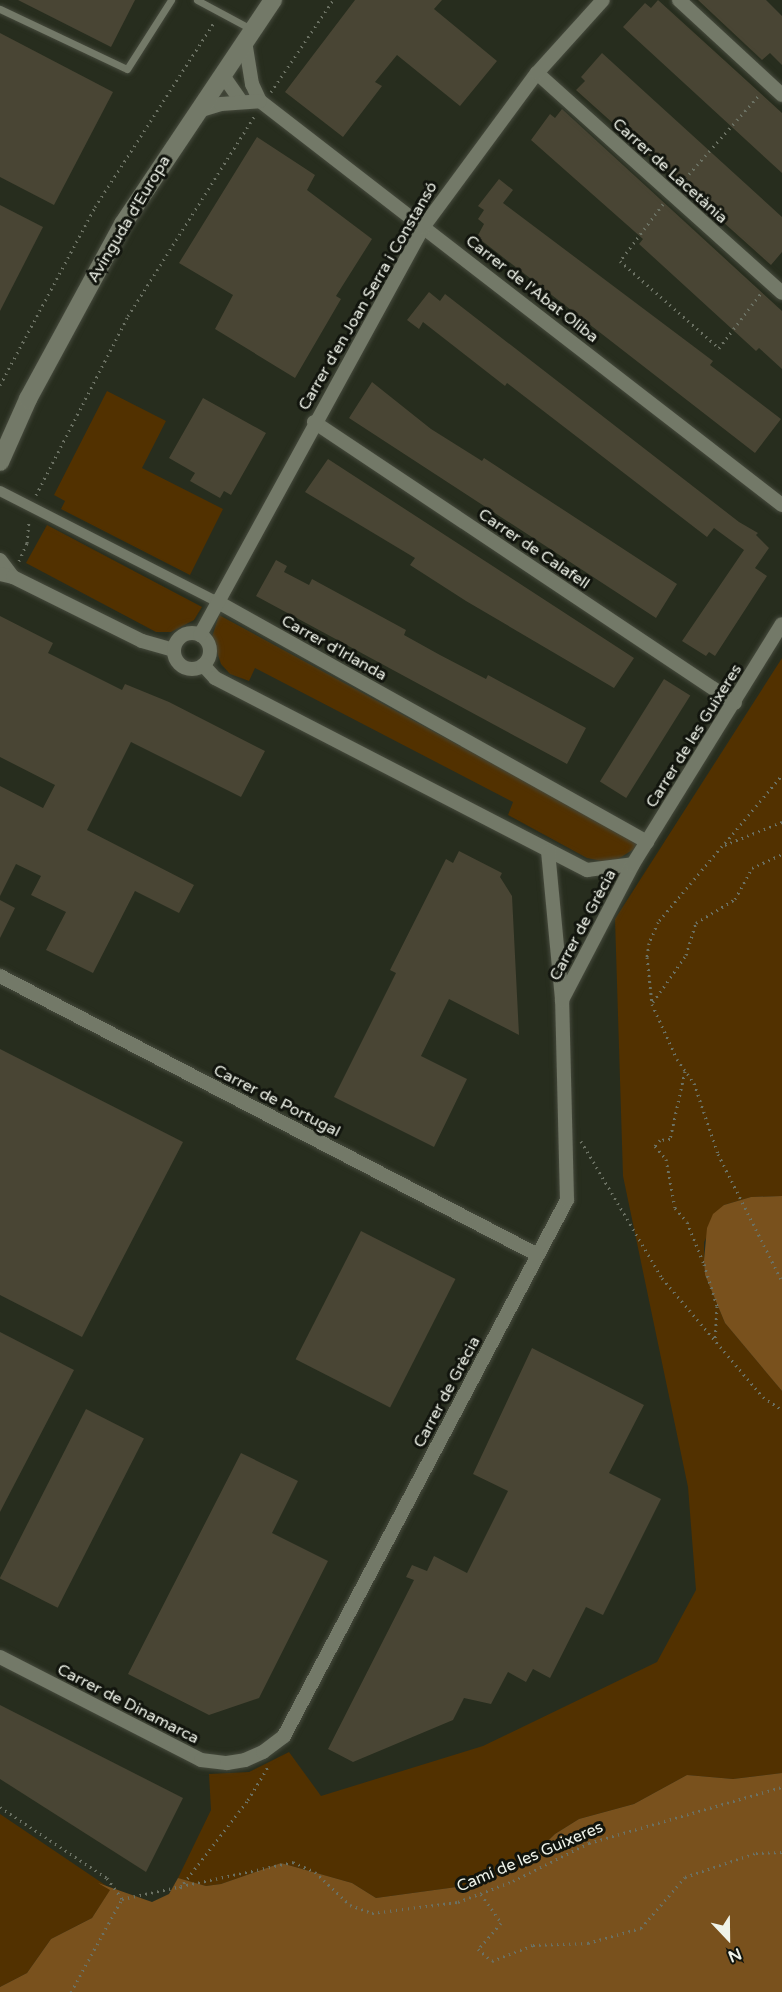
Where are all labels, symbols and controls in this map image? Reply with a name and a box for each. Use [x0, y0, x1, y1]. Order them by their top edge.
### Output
street label: Carrer de Lacetània [608, 114, 732, 228]
street label: Avinguda d'Europa [83, 152, 175, 286]
street label: Carrer d'en Joan Serra i Constansó [294, 178, 442, 414]
street label: Carrer de l'Abat Oliba [462, 231, 602, 347]
street label: Carrer de Calafell [475, 505, 593, 593]
street label: Carrer d'Irlanda [278, 611, 390, 685]
street label: Carrer de les Guixeres [642, 661, 746, 811]
street label: Carrer de Grècia [546, 866, 620, 984]
street label: Carrer de Portugal [210, 1061, 344, 1141]
street label: Carrer de Grècia [410, 1333, 484, 1451]
street label: Carrer de Dinamarca [54, 1660, 202, 1748]
street label: Camí de les Guixeres [454, 1817, 606, 1897]
north arrow [698, 1908, 758, 1968]
text: N [725, 1943, 744, 1966]

